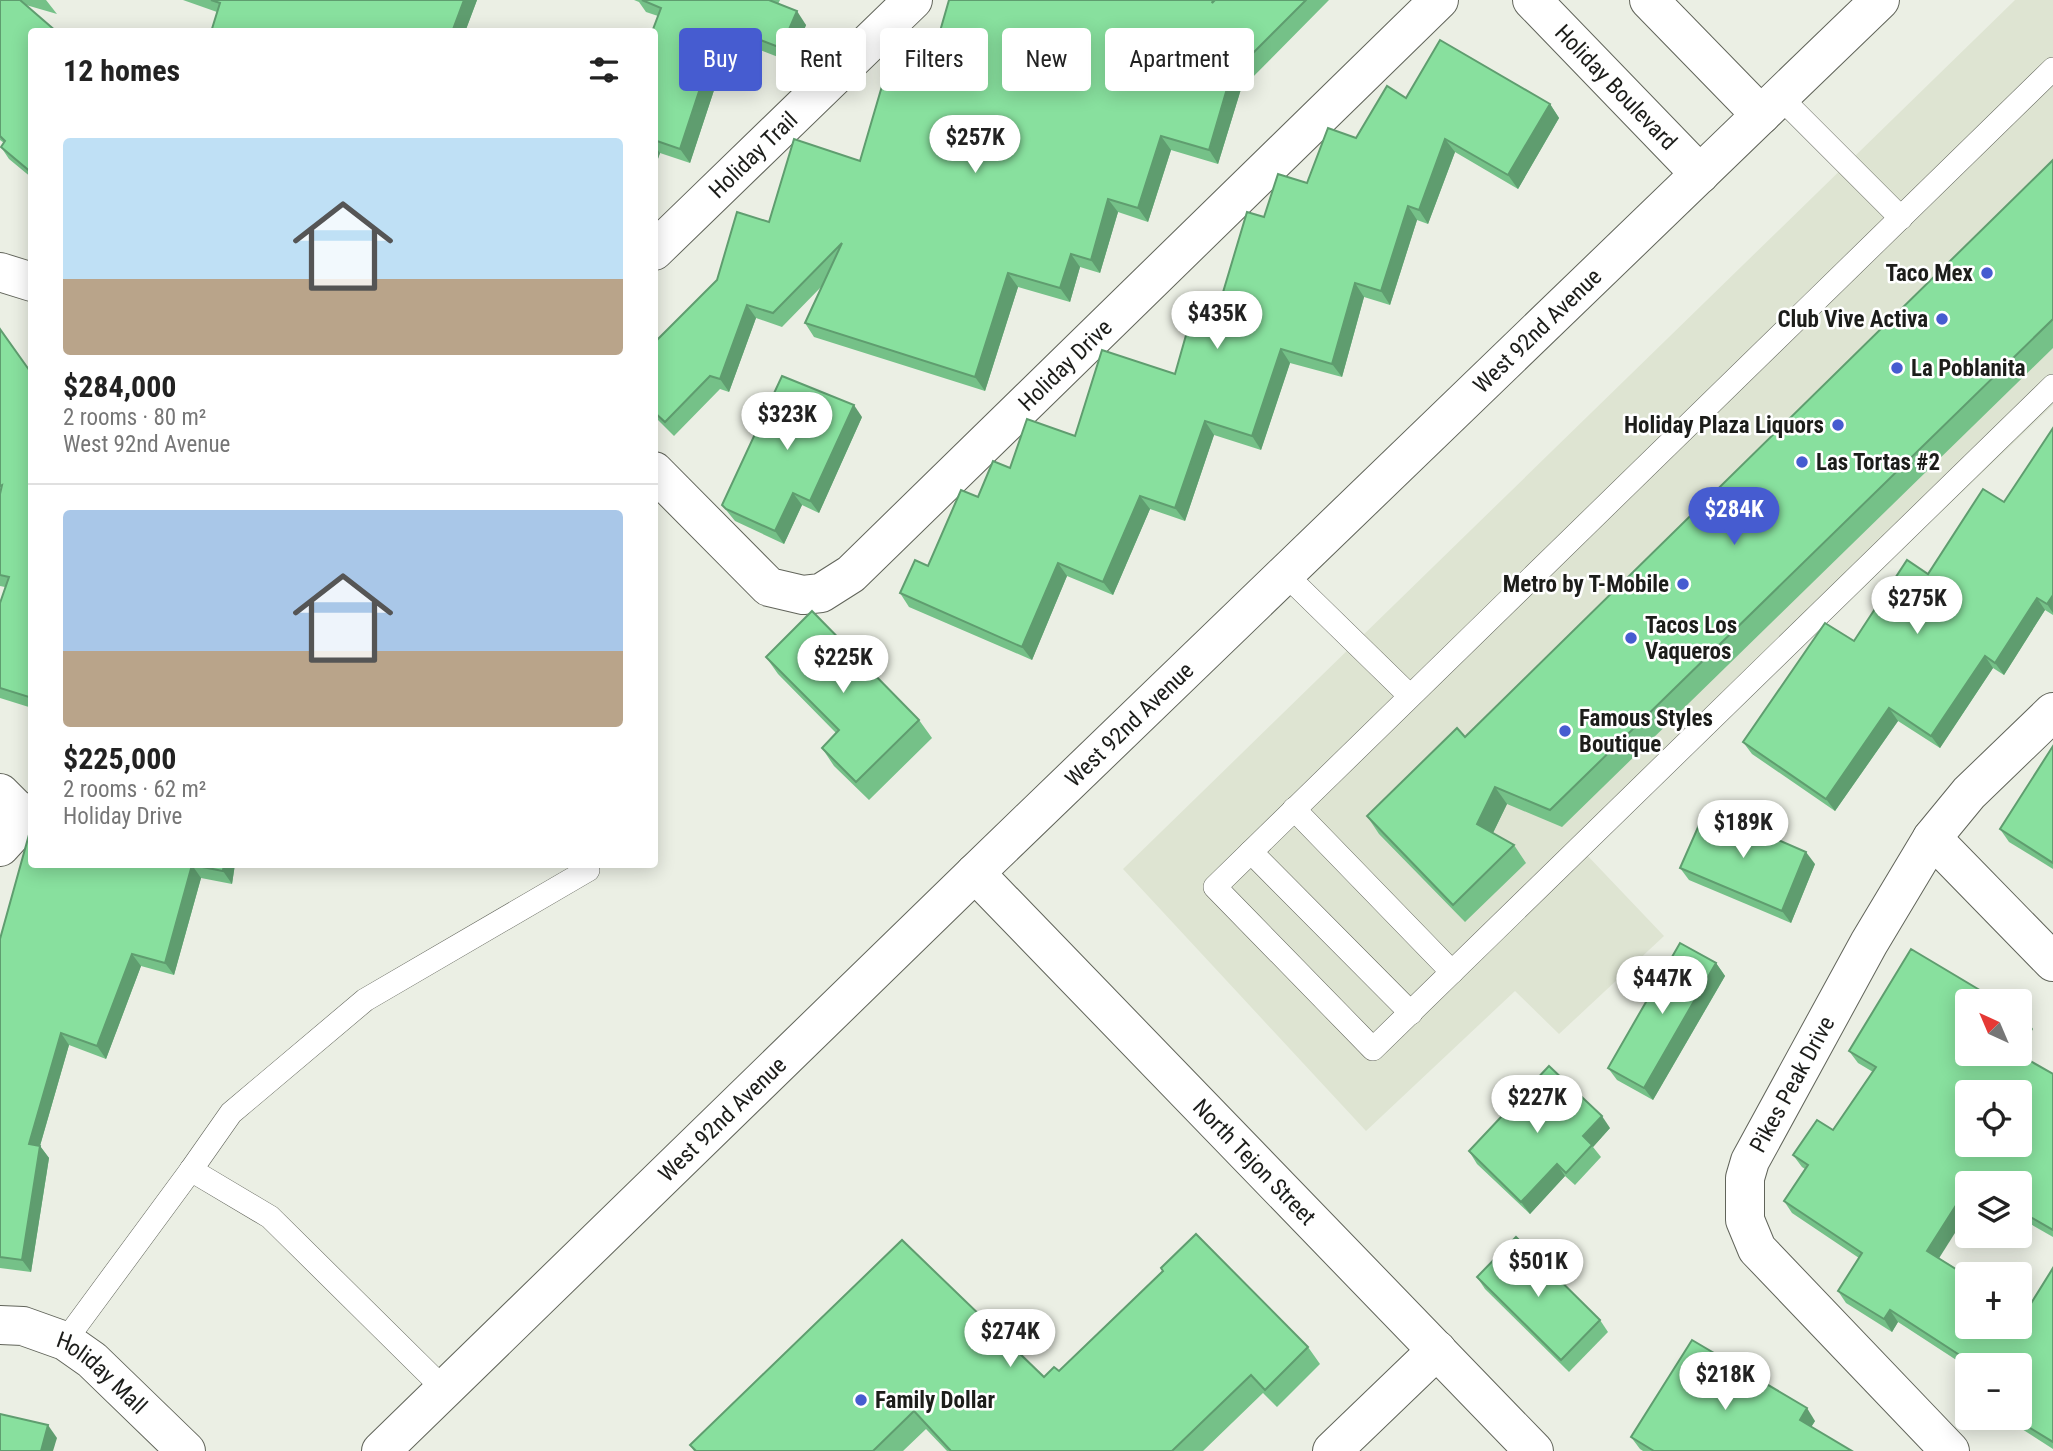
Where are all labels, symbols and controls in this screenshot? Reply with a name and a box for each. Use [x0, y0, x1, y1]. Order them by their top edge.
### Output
street label: Holiday Boulevard [1549, 19, 1682, 156]
chip: Buy [679, 28, 762, 91]
chip: Rent [776, 28, 866, 91]
chip: Filters [880, 28, 988, 91]
chip: New [1002, 28, 1091, 91]
chip: Apartment [1105, 28, 1254, 91]
icon: filters [585, 51, 623, 89]
text: 12 homes [63, 53, 180, 88]
street label: Holiday Trail [704, 107, 803, 204]
pin: $257K [926, 116, 1024, 175]
text: $257K [945, 124, 1005, 151]
icon: home [280, 183, 406, 309]
place label: Taco Mex [1885, 260, 1974, 287]
street label: West 92nd Avenue [1468, 263, 1607, 399]
marker: Taco Mex [1979, 265, 1995, 281]
pin: $435K [1168, 292, 1266, 351]
text: $435K [1187, 300, 1247, 327]
place label: Club Vive Activa [1777, 306, 1928, 333]
marker: Club Vive Activa [1934, 311, 1950, 327]
street label: Holiday Drive [1013, 314, 1118, 417]
place label: La Poblanita [1911, 355, 2026, 382]
marker: La Poblanita [1889, 360, 1905, 376]
text: $284,000 [63, 369, 176, 404]
pin: $323K [738, 392, 836, 452]
text: $323K [757, 401, 817, 428]
text: 2 rooms · 80 m² [63, 404, 206, 431]
place label: Holiday Plaza Liquors [1624, 412, 1824, 439]
marker: Holiday Plaza Liquors [1830, 417, 1846, 433]
text: West 92nd Avenue [63, 431, 230, 458]
place label: Las Tortas #2 [1816, 449, 1940, 476]
marker: Las Tortas #2 [1794, 454, 1810, 470]
pin: $284K [1685, 488, 1783, 547]
text: $284K [1704, 496, 1764, 523]
icon: home [280, 555, 406, 681]
place label: Metro by T-Mobile [1503, 571, 1669, 598]
marker: Metro by T-Mobile [1675, 576, 1691, 592]
pin: $275K [1868, 576, 1966, 636]
text: $275K [1887, 585, 1947, 612]
place label: Tacos Los Vaqueros [1645, 612, 1737, 665]
marker: Tacos Los Vaqueros [1623, 630, 1639, 646]
pin: $225K [794, 636, 892, 695]
text: $225K [813, 644, 873, 671]
street label: West 92nd Avenue [1060, 657, 1199, 792]
place label: Famous Styles Boutique [1579, 705, 1713, 758]
marker: Famous Styles Boutique [1557, 723, 1573, 739]
text: $225,000 [63, 741, 176, 776]
text: 2 rooms · 62 m² [63, 776, 206, 803]
pin: $189K [1694, 800, 1792, 860]
text: Holiday Drive [63, 803, 182, 830]
text: $189K [1713, 809, 1773, 836]
pin: $447K [1613, 956, 1711, 1016]
text: $447K [1632, 965, 1692, 992]
north arrow [1955, 989, 2032, 1066]
map controls [1955, 989, 2032, 1430]
street label: Pikes Peak Drive [1744, 1012, 1840, 1157]
street label: West 92nd Avenue [653, 1051, 792, 1187]
pin: $227K [1488, 1076, 1586, 1135]
button: locate [1955, 1080, 2032, 1157]
text: $227K [1507, 1084, 1567, 1111]
street label: North Tejon Street [1187, 1094, 1321, 1231]
button: layers [1955, 1171, 2032, 1248]
pin: $501K [1489, 1240, 1587, 1299]
text: $501K [1508, 1248, 1568, 1275]
button: + [1955, 1262, 2032, 1339]
pin: $274K [961, 1310, 1059, 1369]
text: $274K [980, 1318, 1040, 1345]
street label: Holiday Mall [53, 1326, 152, 1420]
pin: $218K [1676, 1352, 1774, 1412]
button: − [1955, 1353, 2032, 1430]
text: $218K [1695, 1361, 1755, 1388]
place label: Family Dollar [875, 1387, 995, 1414]
marker: Family Dollar [853, 1392, 869, 1408]

